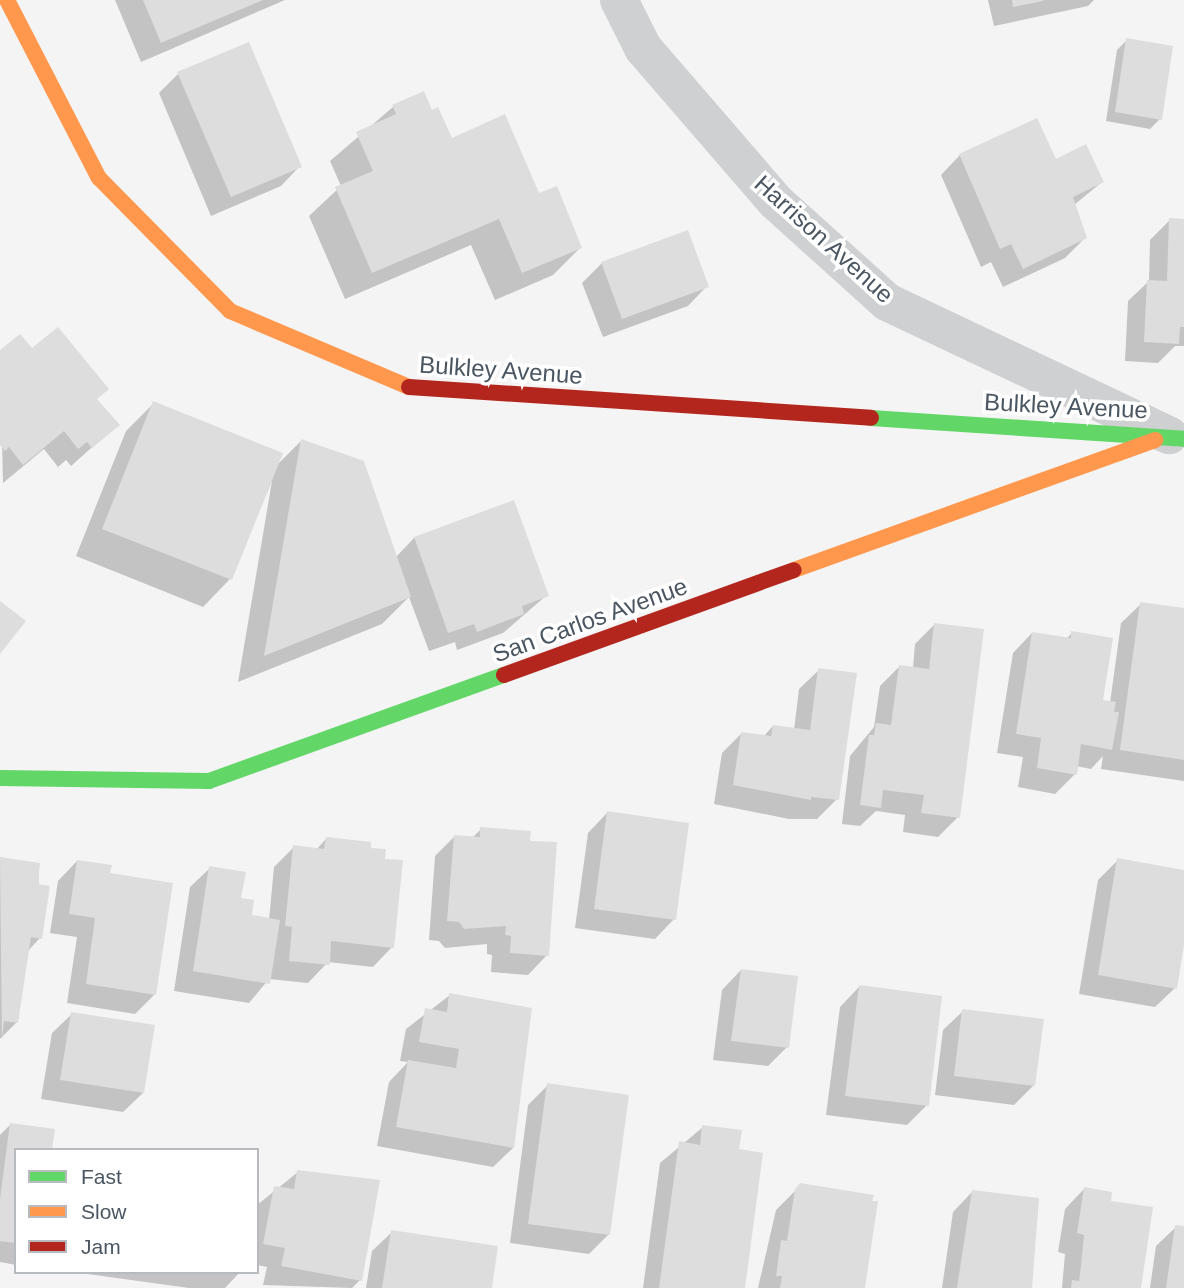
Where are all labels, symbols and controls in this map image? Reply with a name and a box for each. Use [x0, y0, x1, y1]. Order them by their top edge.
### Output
street label: Harrison Avenue [748, 169, 900, 309]
street label: Bulkley Avenue [418, 350, 584, 390]
street label: Bulkley Avenue [983, 387, 1149, 425]
street label: San Carlos Avenue [488, 571, 692, 669]
legend [14, 1148, 259, 1274]
text: Fast [81, 1165, 122, 1188]
text: Slow [81, 1200, 127, 1223]
text: Jam [81, 1235, 121, 1258]

